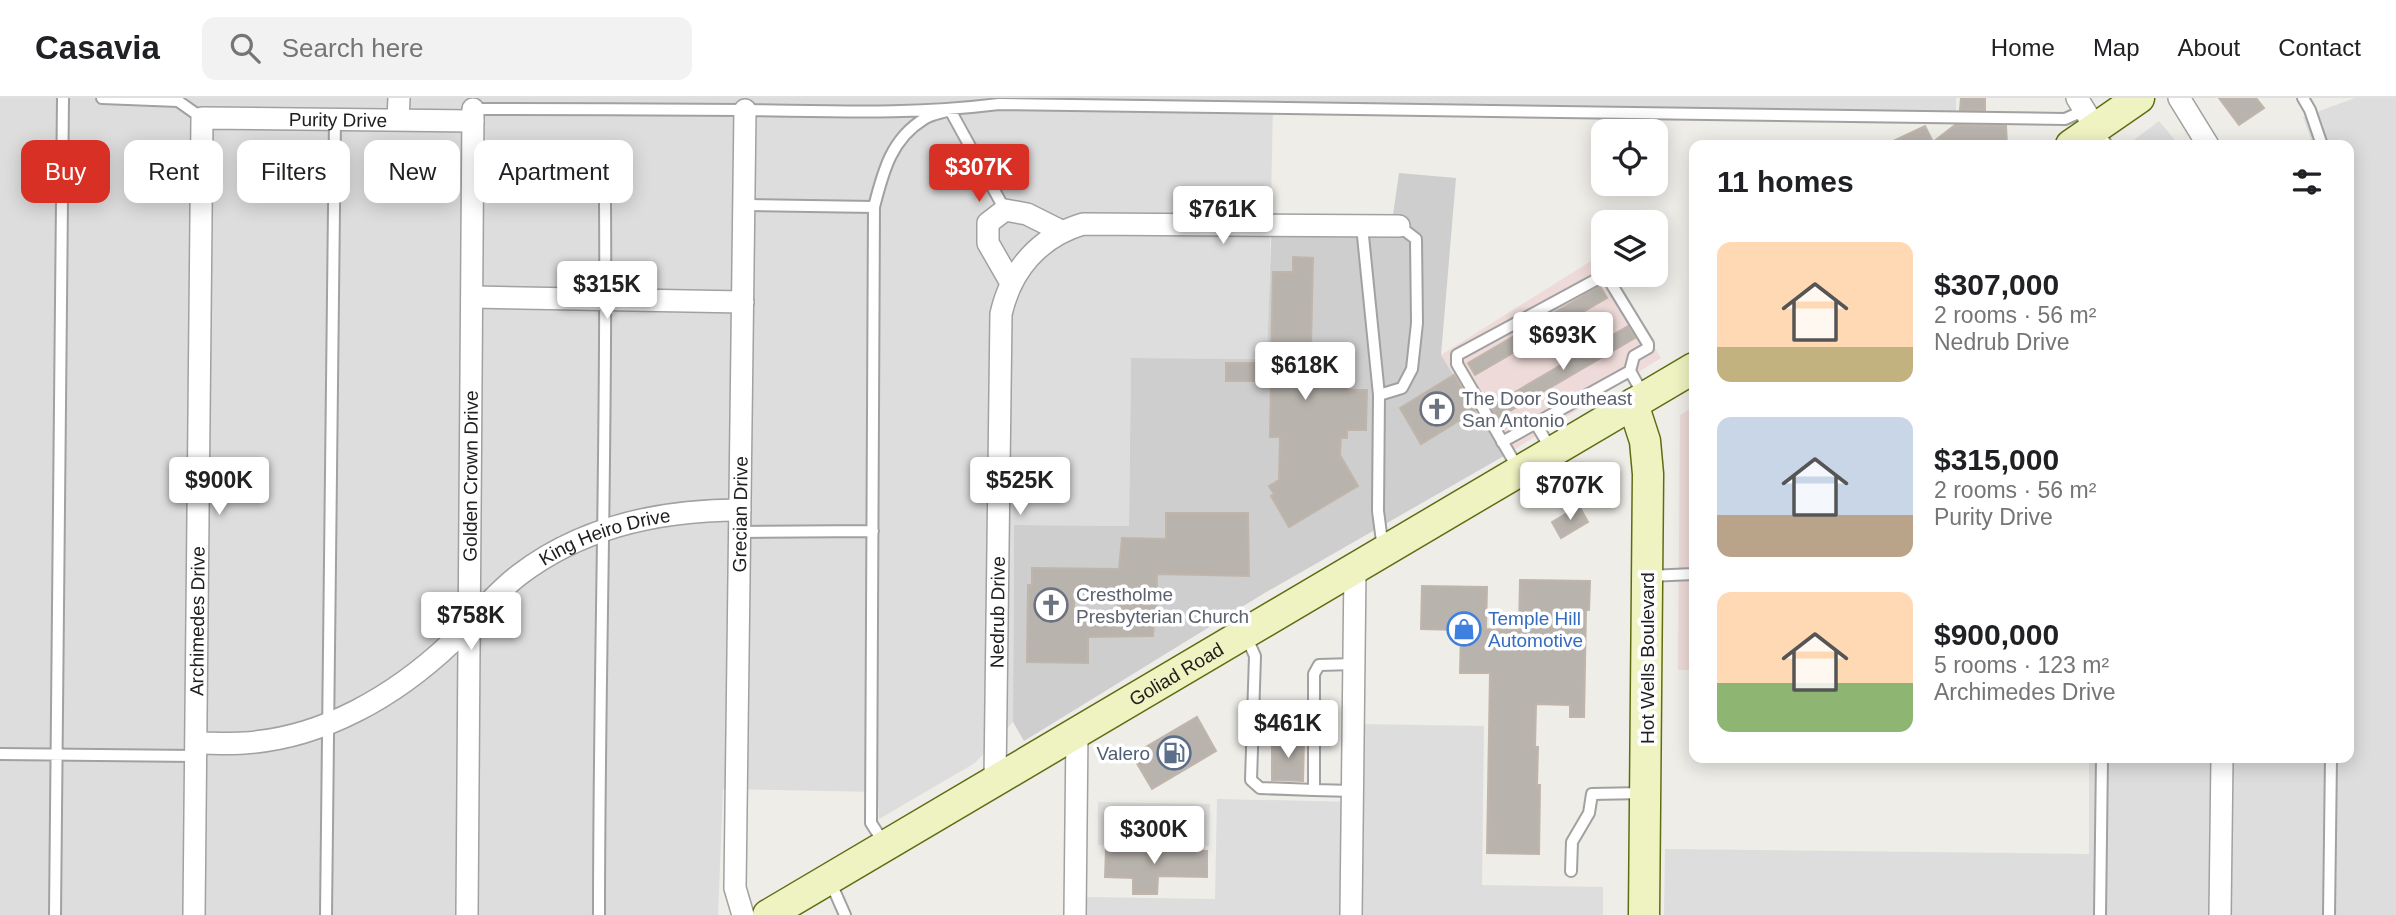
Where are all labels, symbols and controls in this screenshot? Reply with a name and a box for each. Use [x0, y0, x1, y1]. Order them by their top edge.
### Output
search box [202, 17, 692, 80]
text: Casavia [35, 29, 160, 66]
icon: search [226, 29, 264, 67]
text: Search here [282, 33, 423, 63]
text: Home [1991, 34, 2055, 61]
text: Map [2093, 34, 2140, 61]
text: About [2178, 34, 2240, 61]
text: Contact [2278, 34, 2361, 61]
street label: Purity Drive [289, 108, 387, 131]
map controls [1591, 119, 1668, 287]
button: locate [1591, 119, 1668, 196]
chip: Buy [21, 140, 110, 203]
chip: Rent [124, 140, 223, 203]
chip: Filters [237, 140, 350, 203]
chip: New [364, 140, 460, 203]
chip: Apartment [474, 140, 633, 203]
pin: $307K [930, 144, 1028, 204]
text: $307K [945, 154, 1013, 180]
icon: filters [2288, 163, 2326, 201]
text: 11 homes [1717, 165, 1854, 198]
pin: $761K [1174, 186, 1272, 246]
text: $761K [1189, 196, 1257, 222]
button: layers [1591, 210, 1668, 287]
pin: $315K [558, 262, 656, 321]
text: $307,000 [1934, 268, 2059, 301]
icon: home [1773, 270, 1857, 354]
text: $315K [573, 271, 641, 297]
text: 2 rooms · 56 m² [1934, 302, 2096, 328]
pin: $693K [1514, 313, 1612, 372]
text: $693K [1529, 322, 1597, 348]
text: Nedrub Drive [1934, 329, 2070, 355]
pin: $618K [1256, 342, 1354, 402]
text: $618K [1271, 352, 1339, 378]
place label: The Door Southeast San Antonio [1462, 388, 1633, 431]
street label: Golden Crown Drive [459, 390, 481, 562]
church icon: The Door Southeast San Antonio [1418, 390, 1456, 428]
text: $315,000 [1934, 443, 2059, 476]
icon: home [1773, 445, 1857, 529]
street label: Grecian Drive [729, 456, 751, 572]
pin: $900K [170, 458, 268, 517]
pin: $525K [971, 458, 1069, 517]
pin: $707K [1521, 462, 1619, 522]
text: $900K [185, 467, 253, 493]
text: $525K [986, 467, 1054, 493]
text: $707K [1536, 472, 1604, 498]
text: 2 rooms · 56 m² [1934, 477, 2096, 503]
street label: King Heiro Drive [535, 504, 672, 569]
text: Purity Drive [1934, 504, 2053, 530]
street label: Archimedes Drive [186, 546, 208, 696]
street label: Nedrub Drive [986, 556, 1008, 668]
street label: Hot Wells Boulevard [1637, 572, 1658, 744]
place label: Crestholme Presbyterian Church [1076, 584, 1249, 627]
church icon: Crestholme Presbyterian Church [1032, 586, 1070, 624]
pin: $758K [422, 592, 520, 652]
text: $758K [437, 602, 505, 628]
place label: Temple Hill Automotive [1488, 608, 1583, 651]
shop icon: Temple Hill Automotive [1445, 610, 1483, 648]
text: $900,000 [1934, 618, 2059, 651]
icon: home [1773, 620, 1857, 704]
street label: Goliad Road [1125, 638, 1227, 710]
text: 5 rooms · 123 m² [1934, 652, 2109, 678]
text: Archimedes Drive [1934, 679, 2116, 705]
pin: $461K [1239, 700, 1337, 760]
text: $461K [1254, 710, 1322, 736]
fuel station icon: Valero [1155, 734, 1193, 772]
place label: Valero [1096, 743, 1150, 764]
pin: $300K [1105, 806, 1203, 866]
text: $300K [1120, 816, 1188, 842]

